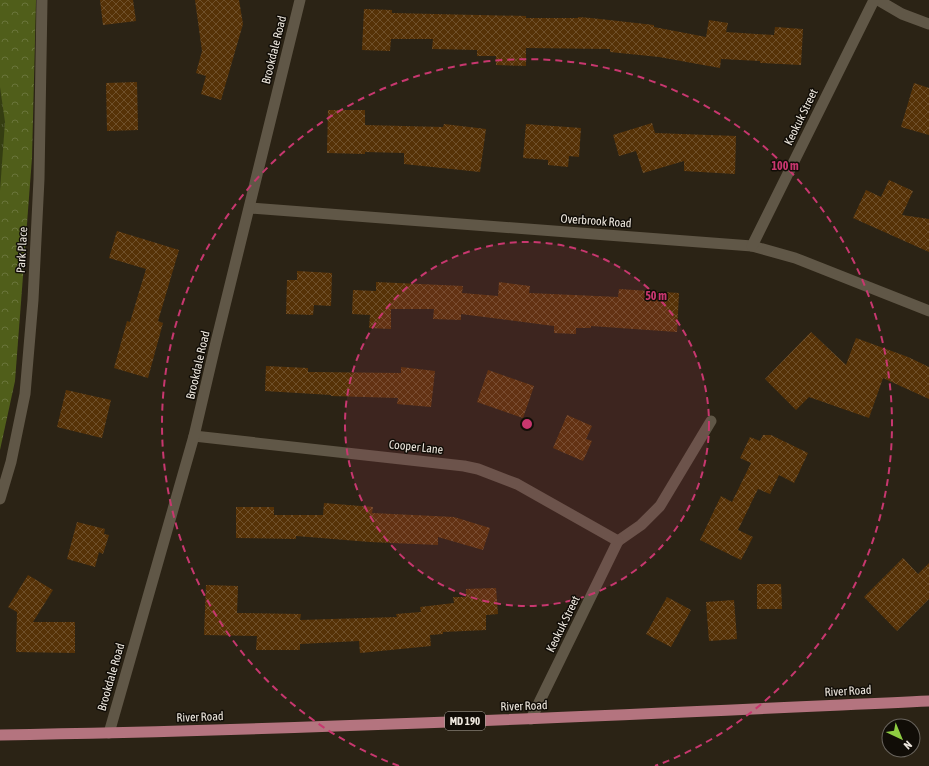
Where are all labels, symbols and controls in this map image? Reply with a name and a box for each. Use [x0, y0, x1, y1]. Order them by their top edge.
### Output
street label: Brookdale Road [259, 14, 289, 86]
street label: Keokuk Street [781, 86, 821, 147]
text: 100 m [771, 159, 799, 173]
street label: Overbrook Road [560, 212, 632, 230]
street label: Park Place [14, 227, 30, 273]
text: 50 m [645, 289, 667, 303]
street label: Brookdale Road [183, 329, 213, 401]
centre of rings [520, 417, 534, 431]
street label: Cooper Lane [388, 437, 444, 457]
street label: Keokuk Street [543, 593, 583, 654]
street label: Brookdale Road [95, 641, 127, 713]
street label: River Road [824, 683, 872, 699]
street label: River Road [500, 698, 548, 714]
street label: River Road [176, 709, 224, 725]
road number: MD 190 [445, 712, 485, 730]
north arrow [881, 718, 921, 758]
text: N [901, 739, 914, 752]

